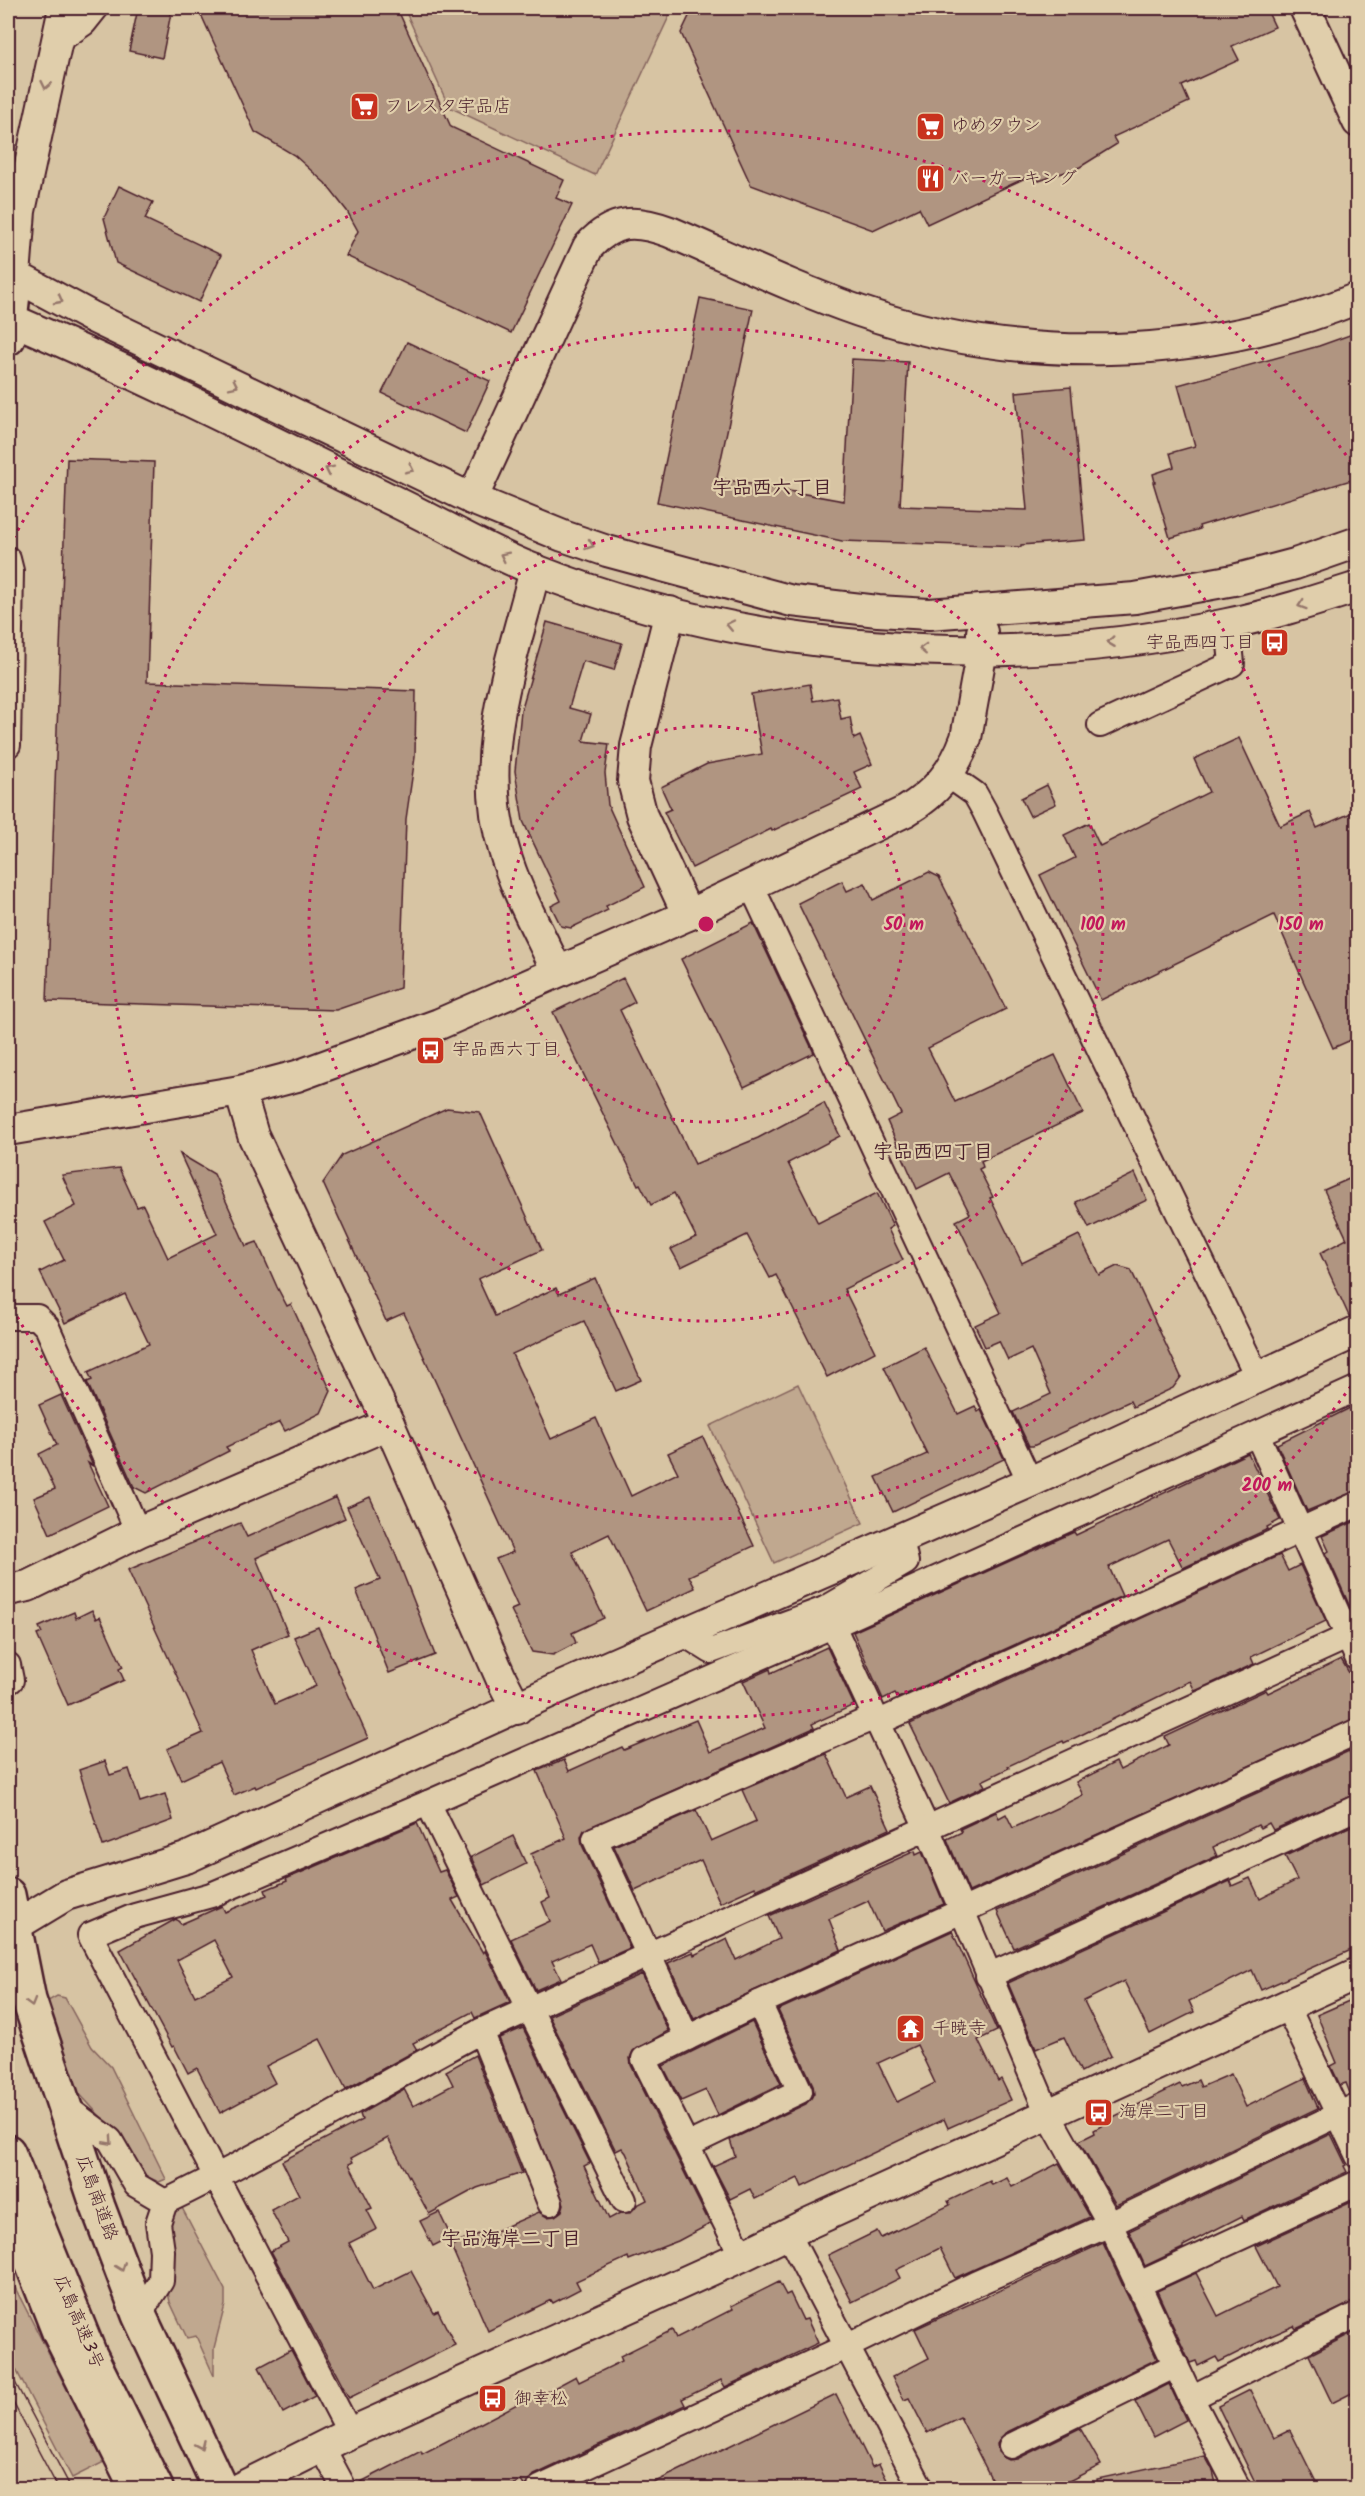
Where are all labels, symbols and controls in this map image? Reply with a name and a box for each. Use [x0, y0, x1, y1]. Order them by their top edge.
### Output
one-way arrow [40, 80, 53, 90]
supermarket icon: フレスタ宇品店 [348, 91, 380, 123]
place label: フレスタ宇品店 [385, 93, 511, 122]
supermarket icon: ゆめタウン [914, 110, 946, 142]
place label: ゆめタウン [951, 112, 1041, 141]
restaurant icon: バーガーキング [914, 163, 946, 195]
place label: バーガーキング [951, 165, 1077, 194]
one-way arrow [53, 292, 64, 304]
one-way arrow [228, 378, 239, 390]
one-way arrow [404, 462, 415, 474]
one-way arrow [324, 465, 335, 477]
district label: 宇品西六丁目 [712, 473, 832, 505]
one-way arrow [584, 538, 595, 550]
one-way arrow [499, 552, 510, 564]
one-way arrow [1297, 598, 1308, 610]
one-way arrow [725, 619, 735, 632]
bus stop icon: 宇品西四丁目 [1259, 627, 1291, 659]
place label: 宇品西四丁目 [1146, 629, 1254, 658]
one-way arrow [1106, 636, 1115, 648]
one-way arrow [919, 643, 928, 655]
text: 50 m [883, 911, 924, 940]
text: 100 m [1080, 911, 1126, 940]
text: 150 m [1278, 911, 1324, 940]
centre of rings [696, 914, 716, 934]
bus stop icon: 宇品西六丁目 [415, 1034, 447, 1066]
place label: 宇品西六丁目 [452, 1036, 560, 1065]
district label: 宇品西四丁目 [873, 1137, 993, 1169]
text: 200 m [1242, 1472, 1293, 1501]
one-way arrow [24, 1997, 36, 2008]
temple icon: 千暁寺 [895, 2013, 927, 2045]
place label: 千暁寺 [932, 2015, 986, 2044]
bus stop icon: 海岸二丁目 [1082, 2096, 1114, 2128]
place label: 海岸二丁目 [1119, 2098, 1209, 2127]
one-way arrow [102, 2135, 113, 2145]
street label: 広島南道路 [67, 2151, 125, 2245]
district label: 宇品海岸二丁目 [441, 2224, 581, 2256]
one-way arrow [114, 2261, 126, 2272]
street label: 広島高速3号 [45, 2270, 111, 2374]
bus stop icon: 御幸松 [477, 2383, 509, 2415]
place label: 御幸松 [514, 2385, 568, 2414]
one-way arrow [193, 2439, 205, 2450]

